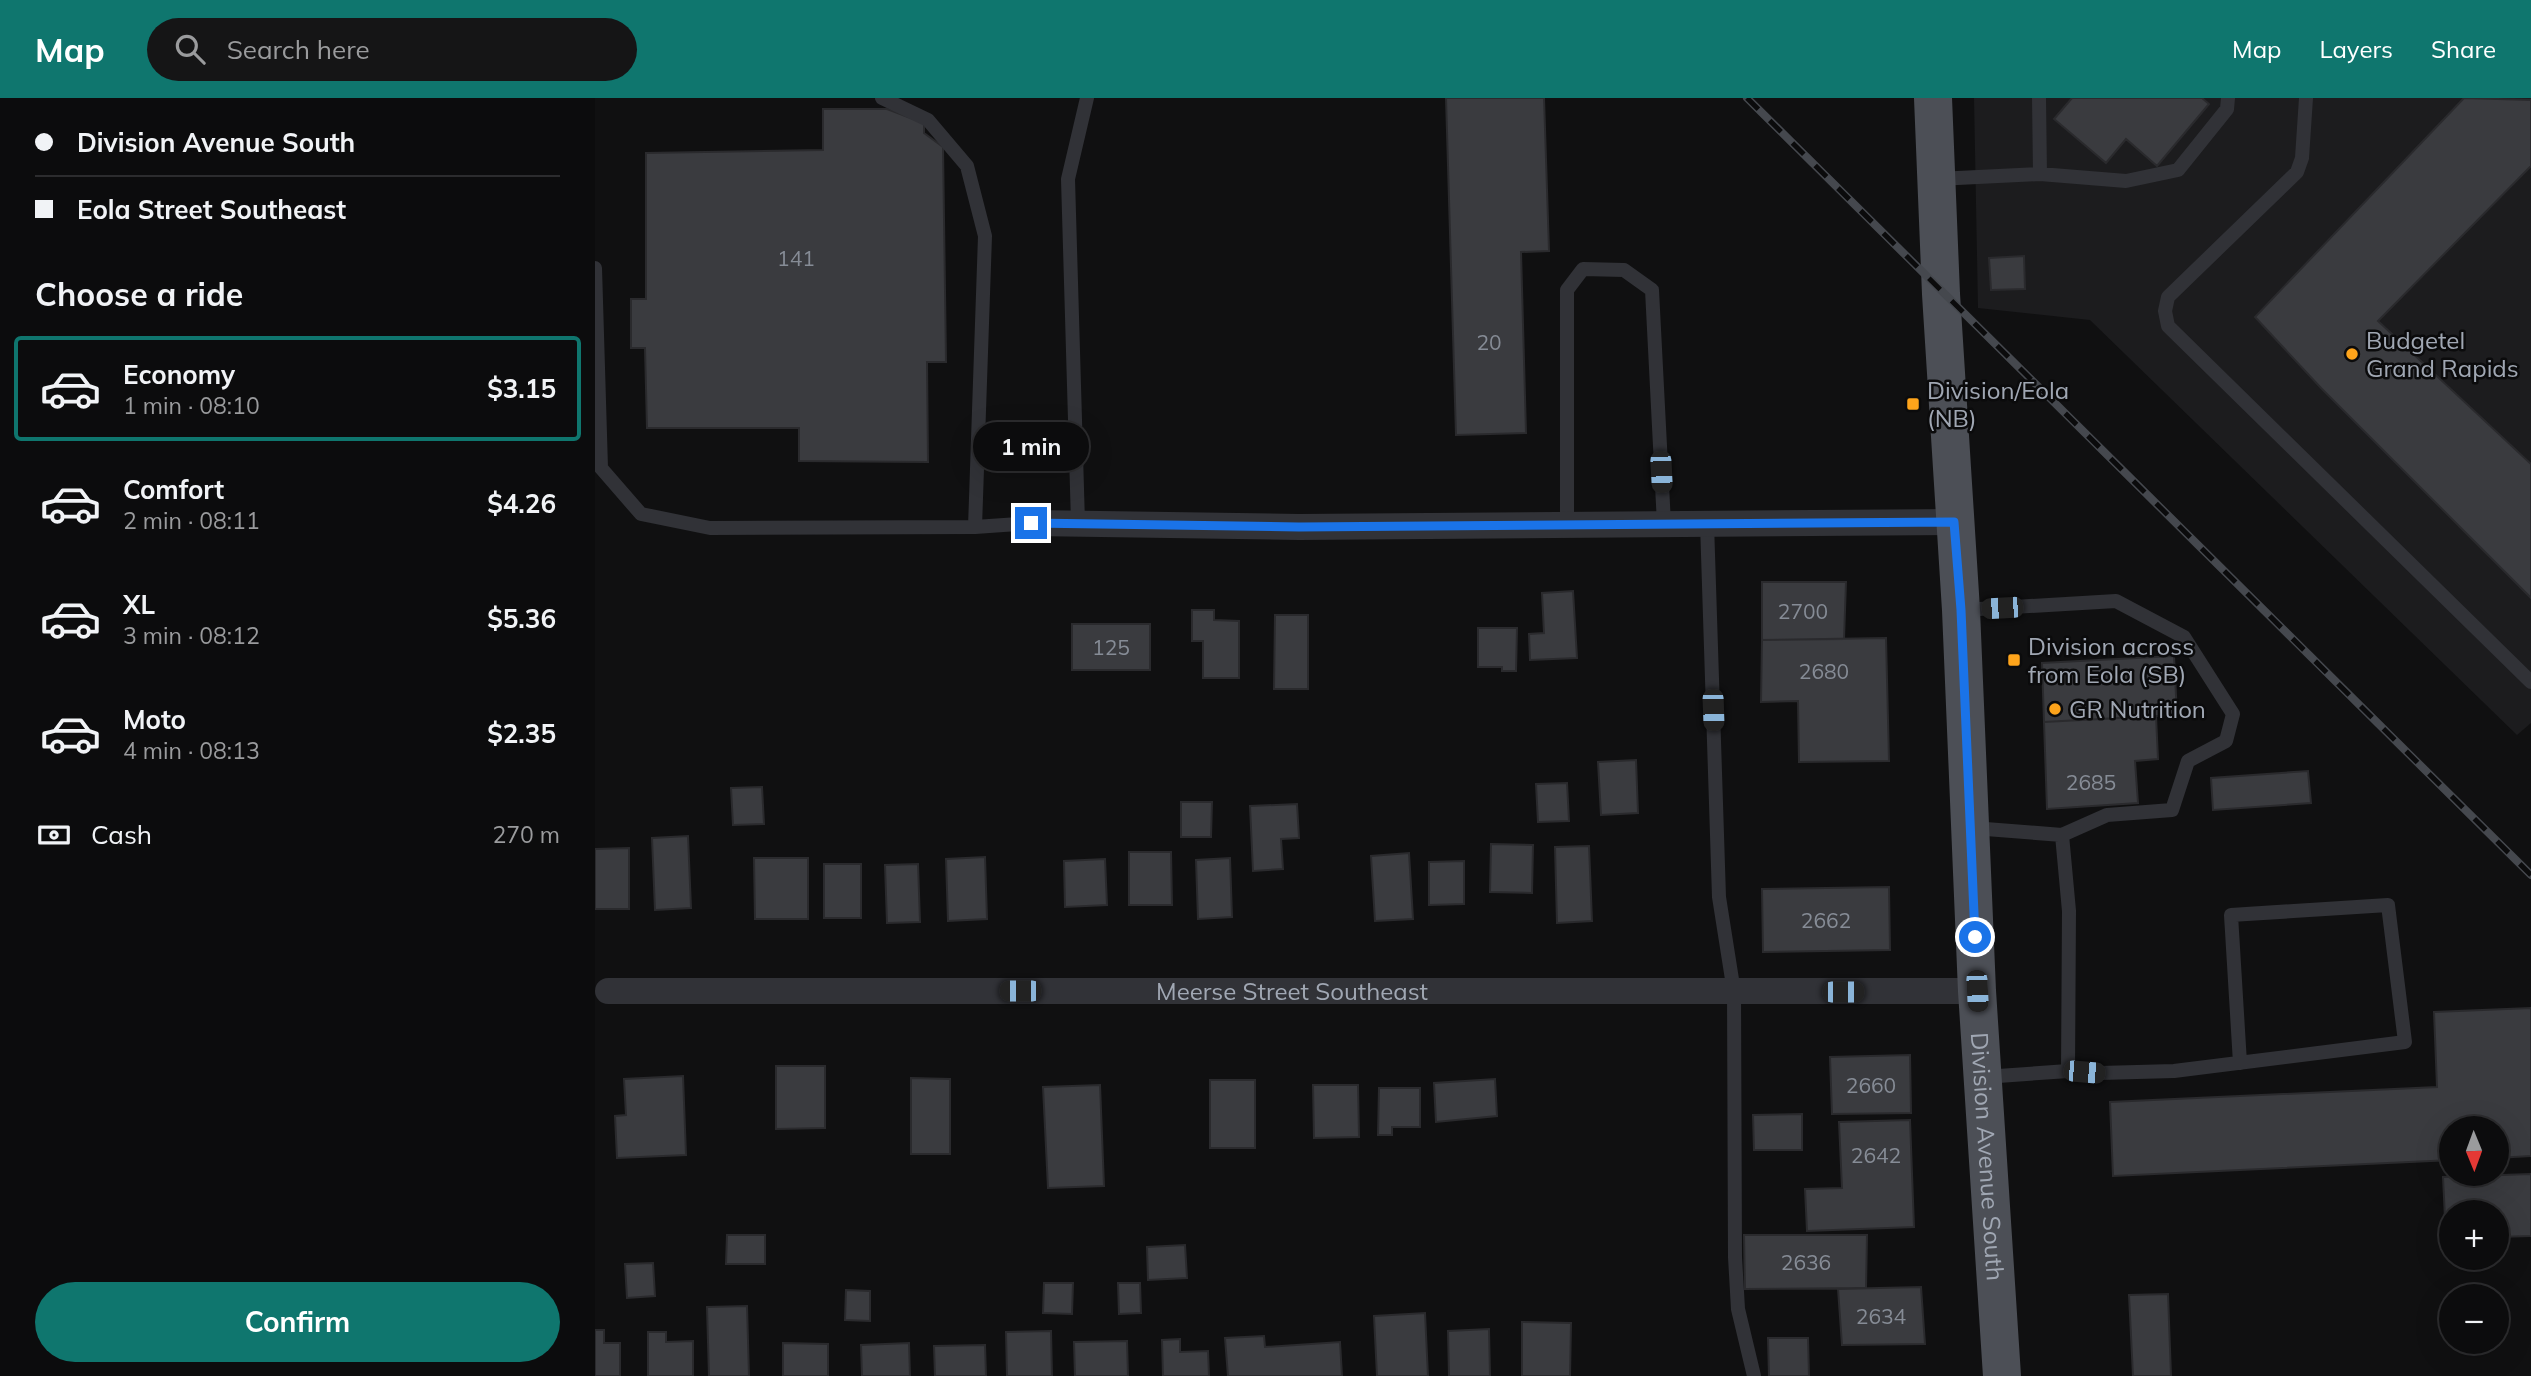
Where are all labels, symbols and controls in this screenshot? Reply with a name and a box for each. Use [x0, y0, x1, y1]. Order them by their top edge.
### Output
search box [147, 18, 637, 81]
text: Map [35, 29, 105, 70]
icon: search [171, 30, 209, 68]
text: Search here [227, 33, 370, 66]
text: Map [2232, 34, 2281, 64]
text: Layers [2319, 34, 2393, 64]
text: Share [2431, 34, 2496, 64]
text: Division Avenue South [77, 126, 355, 159]
text: Eola Street Southeast [77, 193, 346, 226]
house number: 141 [777, 245, 815, 271]
text: Choose a ride [35, 274, 243, 314]
place label: Budgetel Grand Rapids [2366, 325, 2519, 383]
house number: 20 [1476, 329, 1502, 355]
marker: Budgetel Grand Rapids [2344, 346, 2360, 362]
icon: car [39, 357, 102, 420]
text: Economy [123, 358, 235, 391]
text: $3.15 [487, 372, 556, 405]
place label: Division/Eola (NB) [1927, 375, 2069, 433]
text: 1 min · 08:10 [123, 391, 260, 420]
marker: Division/Eola (NB) [1905, 396, 1921, 412]
callout: 1 min [973, 422, 1089, 470]
text: 1 min [1001, 432, 1061, 461]
car [1650, 450, 1673, 494]
icon: car [39, 472, 102, 535]
text: Comfort [123, 473, 224, 506]
text: $4.26 [487, 487, 556, 520]
text: 2 min · 08:11 [123, 506, 260, 535]
route end [1015, 507, 1047, 539]
icon: car [39, 587, 102, 650]
text: XL [123, 588, 155, 621]
car [1981, 596, 2024, 620]
house number: 2700 [1778, 598, 1828, 624]
text: $5.36 [487, 602, 556, 635]
text: 3 min · 08:12 [123, 621, 260, 650]
place label: Division across from Eola (SB) [2028, 631, 2194, 689]
house number: 125 [1092, 634, 1130, 660]
marker: Division across from Eola (SB) [2006, 652, 2022, 668]
house number: 2680 [1799, 658, 1849, 684]
car [1702, 689, 1725, 731]
place label: GR Nutrition [2069, 694, 2206, 724]
marker: GR Nutrition [2047, 701, 2063, 717]
icon: car [39, 702, 102, 765]
text: Moto [123, 703, 186, 736]
text: $2.35 [487, 717, 556, 750]
text: 4 min · 08:13 [123, 736, 260, 765]
house number: 2685 [2066, 769, 2116, 795]
icon: cash [35, 816, 73, 854]
text: Cash [91, 818, 152, 851]
text: 270 m [492, 820, 560, 849]
house number: 2662 [1801, 907, 1851, 933]
route start [1959, 921, 1991, 953]
car [1966, 969, 1989, 1013]
street label: Meerse Street Southeast [1156, 976, 1428, 1006]
car [1000, 981, 1042, 1002]
car [1823, 982, 1865, 1003]
street label: Division Avenue South [1965, 1031, 2011, 1282]
car [2063, 1060, 2106, 1084]
house number: 2660 [1846, 1072, 1896, 1098]
north arrow [2439, 1116, 2509, 1186]
map controls [2439, 1116, 2509, 1354]
house number: 2642 [1851, 1142, 1901, 1168]
button: + [2439, 1200, 2509, 1270]
house number: 2636 [1781, 1249, 1831, 1275]
button: Confirm [35, 1282, 560, 1362]
button: − [2439, 1284, 2509, 1354]
house number: 2634 [1856, 1303, 1907, 1329]

